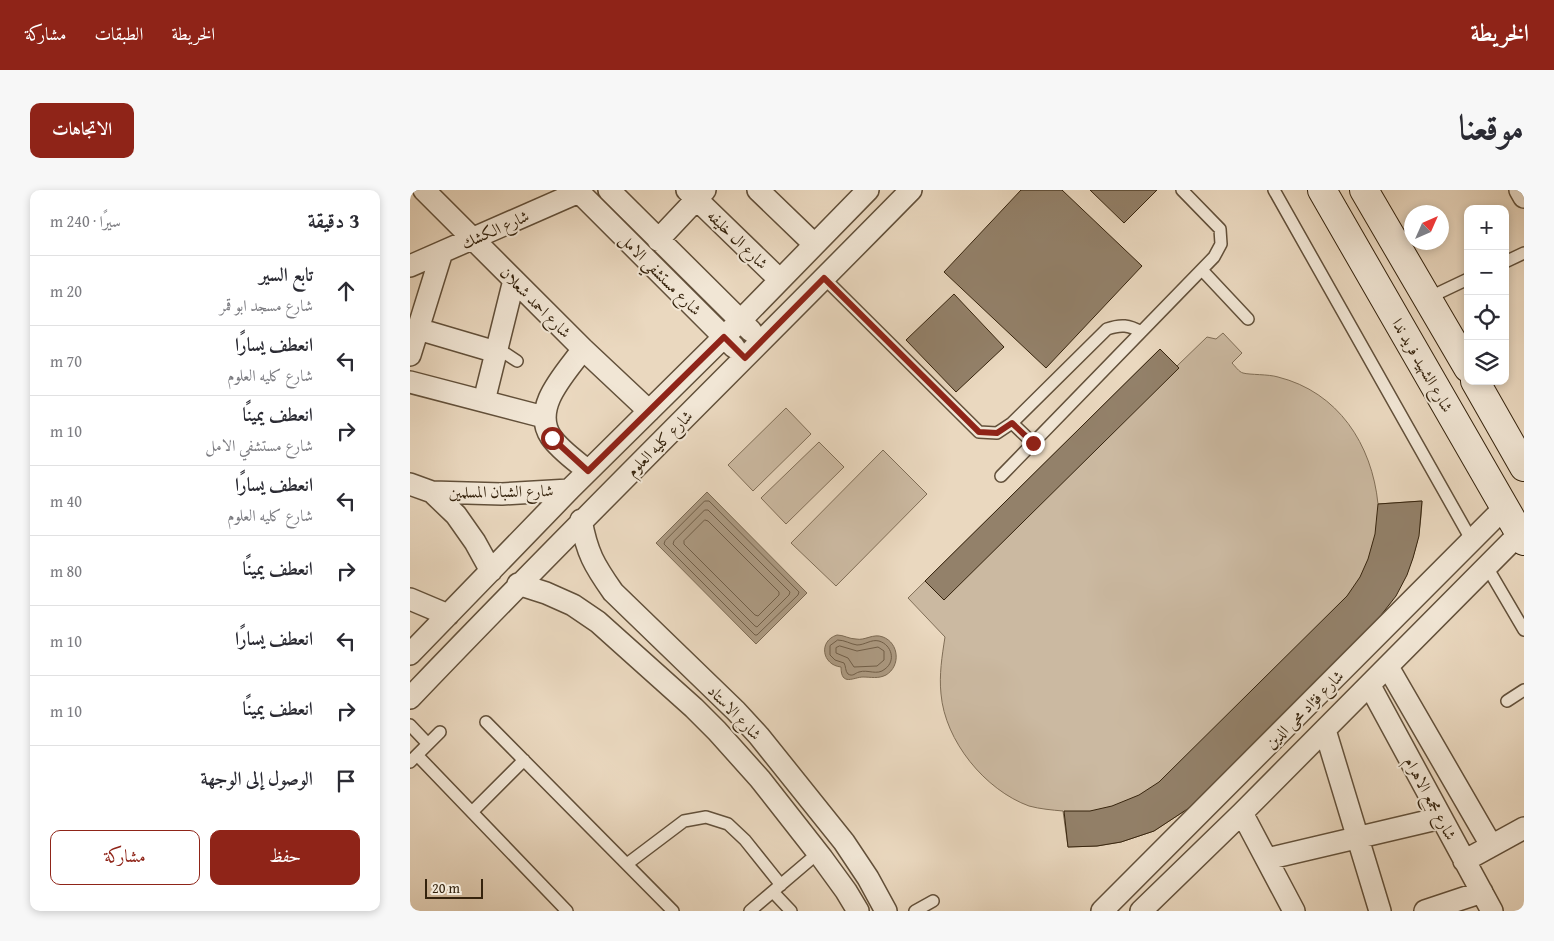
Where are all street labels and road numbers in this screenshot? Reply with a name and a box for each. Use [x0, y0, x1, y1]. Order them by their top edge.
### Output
street label: شارع الكشك [457, 203, 534, 256]
street label: شارع ال خليفه [701, 204, 774, 276]
street label: شارع مستشفي الامل [612, 227, 708, 323]
street label: شارع احمد شعلان [493, 261, 577, 345]
street label: شارع الشهيد فريد ندا [1385, 313, 1460, 418]
street label: شارع كليه العلوم [620, 404, 700, 484]
street label: شارع الشبان المسلمين [448, 478, 554, 506]
street label: شارع فؤاد محى الدين [1259, 664, 1350, 755]
street label: شارع الاستاد [701, 679, 768, 747]
street label: شارع مجمع الاهرام [1395, 752, 1463, 846]

